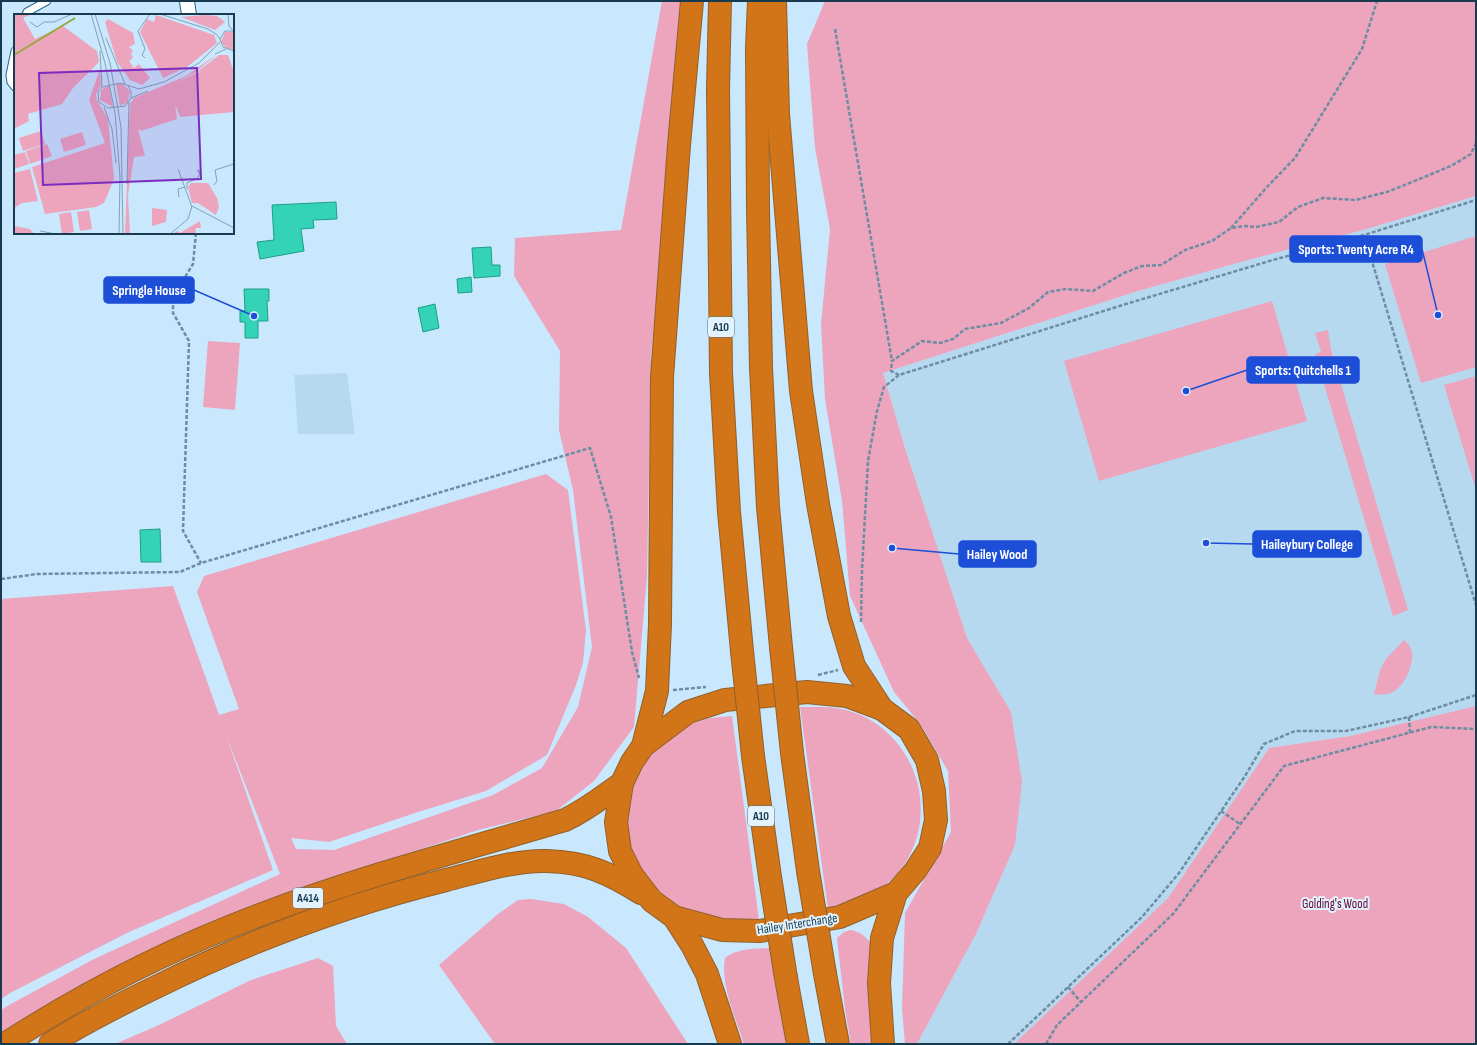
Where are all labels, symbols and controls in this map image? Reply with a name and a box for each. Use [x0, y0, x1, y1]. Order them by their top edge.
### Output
inset map [14, 14, 234, 234]
callout: Sports: Twenty Acre R4 [1290, 236, 1422, 262]
text: Sports: Twenty Acre R4 [1298, 241, 1414, 258]
callout: Springle House [104, 277, 194, 303]
text: Springle House [112, 282, 186, 299]
road number: A10 [708, 317, 734, 337]
callout: Sports: Quitchells 1 [1247, 357, 1359, 383]
text: Sports: Quitchells 1 [1255, 362, 1352, 379]
callout: Haileybury College [1253, 531, 1361, 557]
text: Haileybury College [1261, 536, 1353, 553]
callout: Hailey Wood [959, 541, 1036, 567]
text: Hailey Wood [967, 546, 1027, 563]
road number: A10 [748, 806, 774, 826]
road number: A414 [293, 888, 323, 908]
park label: Golding's Wood [1302, 896, 1368, 912]
street label: Hailey Interchange [756, 910, 839, 938]

